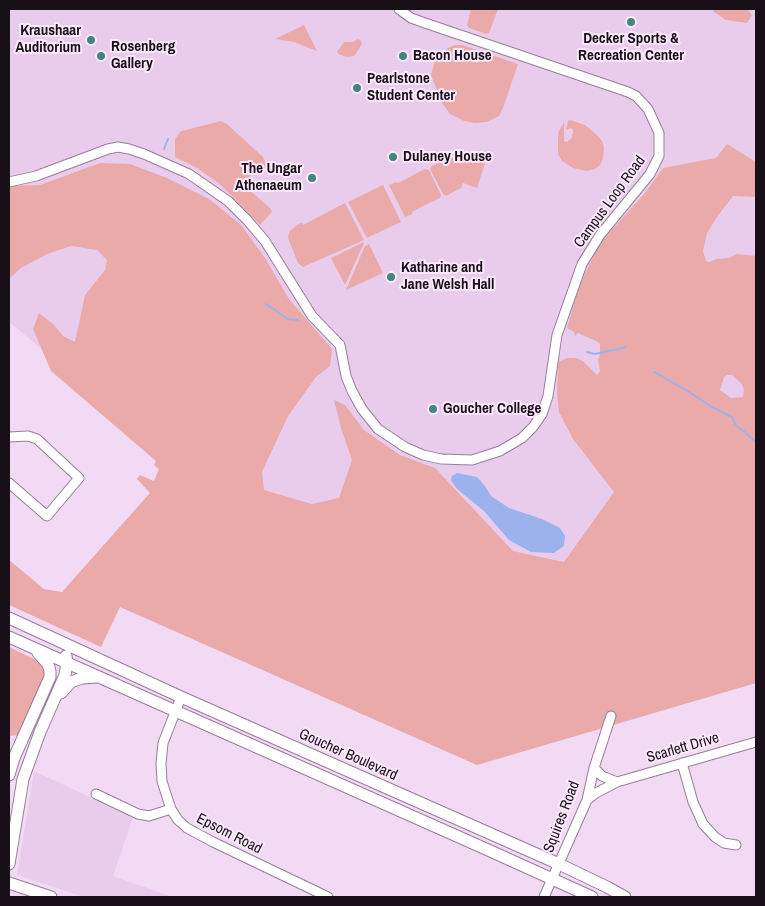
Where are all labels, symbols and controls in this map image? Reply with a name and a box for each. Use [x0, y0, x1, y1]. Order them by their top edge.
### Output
marker: Decker Sports & Recreation Center [625, 16, 637, 28]
place label: Kraushaar Auditorium [15, 22, 81, 57]
place label: Decker Sports & Recreation Center [578, 30, 684, 65]
marker: Kraushaar Auditorium [85, 34, 97, 46]
place label: Rosenberg Gallery [111, 38, 175, 73]
place label: Bacon House [413, 47, 492, 65]
marker: Rosenberg Gallery [95, 50, 107, 62]
marker: Bacon House [397, 50, 409, 62]
place label: Pearlstone Student Center [367, 70, 455, 105]
marker: Pearlstone Student Center [351, 82, 363, 94]
place label: Dulaney House [403, 148, 492, 166]
marker: Dulaney House [387, 151, 399, 163]
street label: Campus Loop Road [571, 152, 649, 252]
place label: The Ungar Athenaeum [235, 160, 302, 195]
marker: The Ungar Athenaeum [306, 172, 318, 184]
place label: Katharine and Jane Welsh Hall [401, 259, 494, 294]
marker: Katharine and Jane Welsh Hall [385, 271, 397, 283]
place label: Goucher College [443, 400, 541, 418]
marker: Goucher College [427, 403, 439, 415]
street label: Goucher Boulevard [296, 725, 400, 785]
street label: Scarlett Drive [645, 729, 721, 767]
street label: Squires Road [540, 779, 584, 855]
street label: Epsom Road [193, 810, 265, 858]

